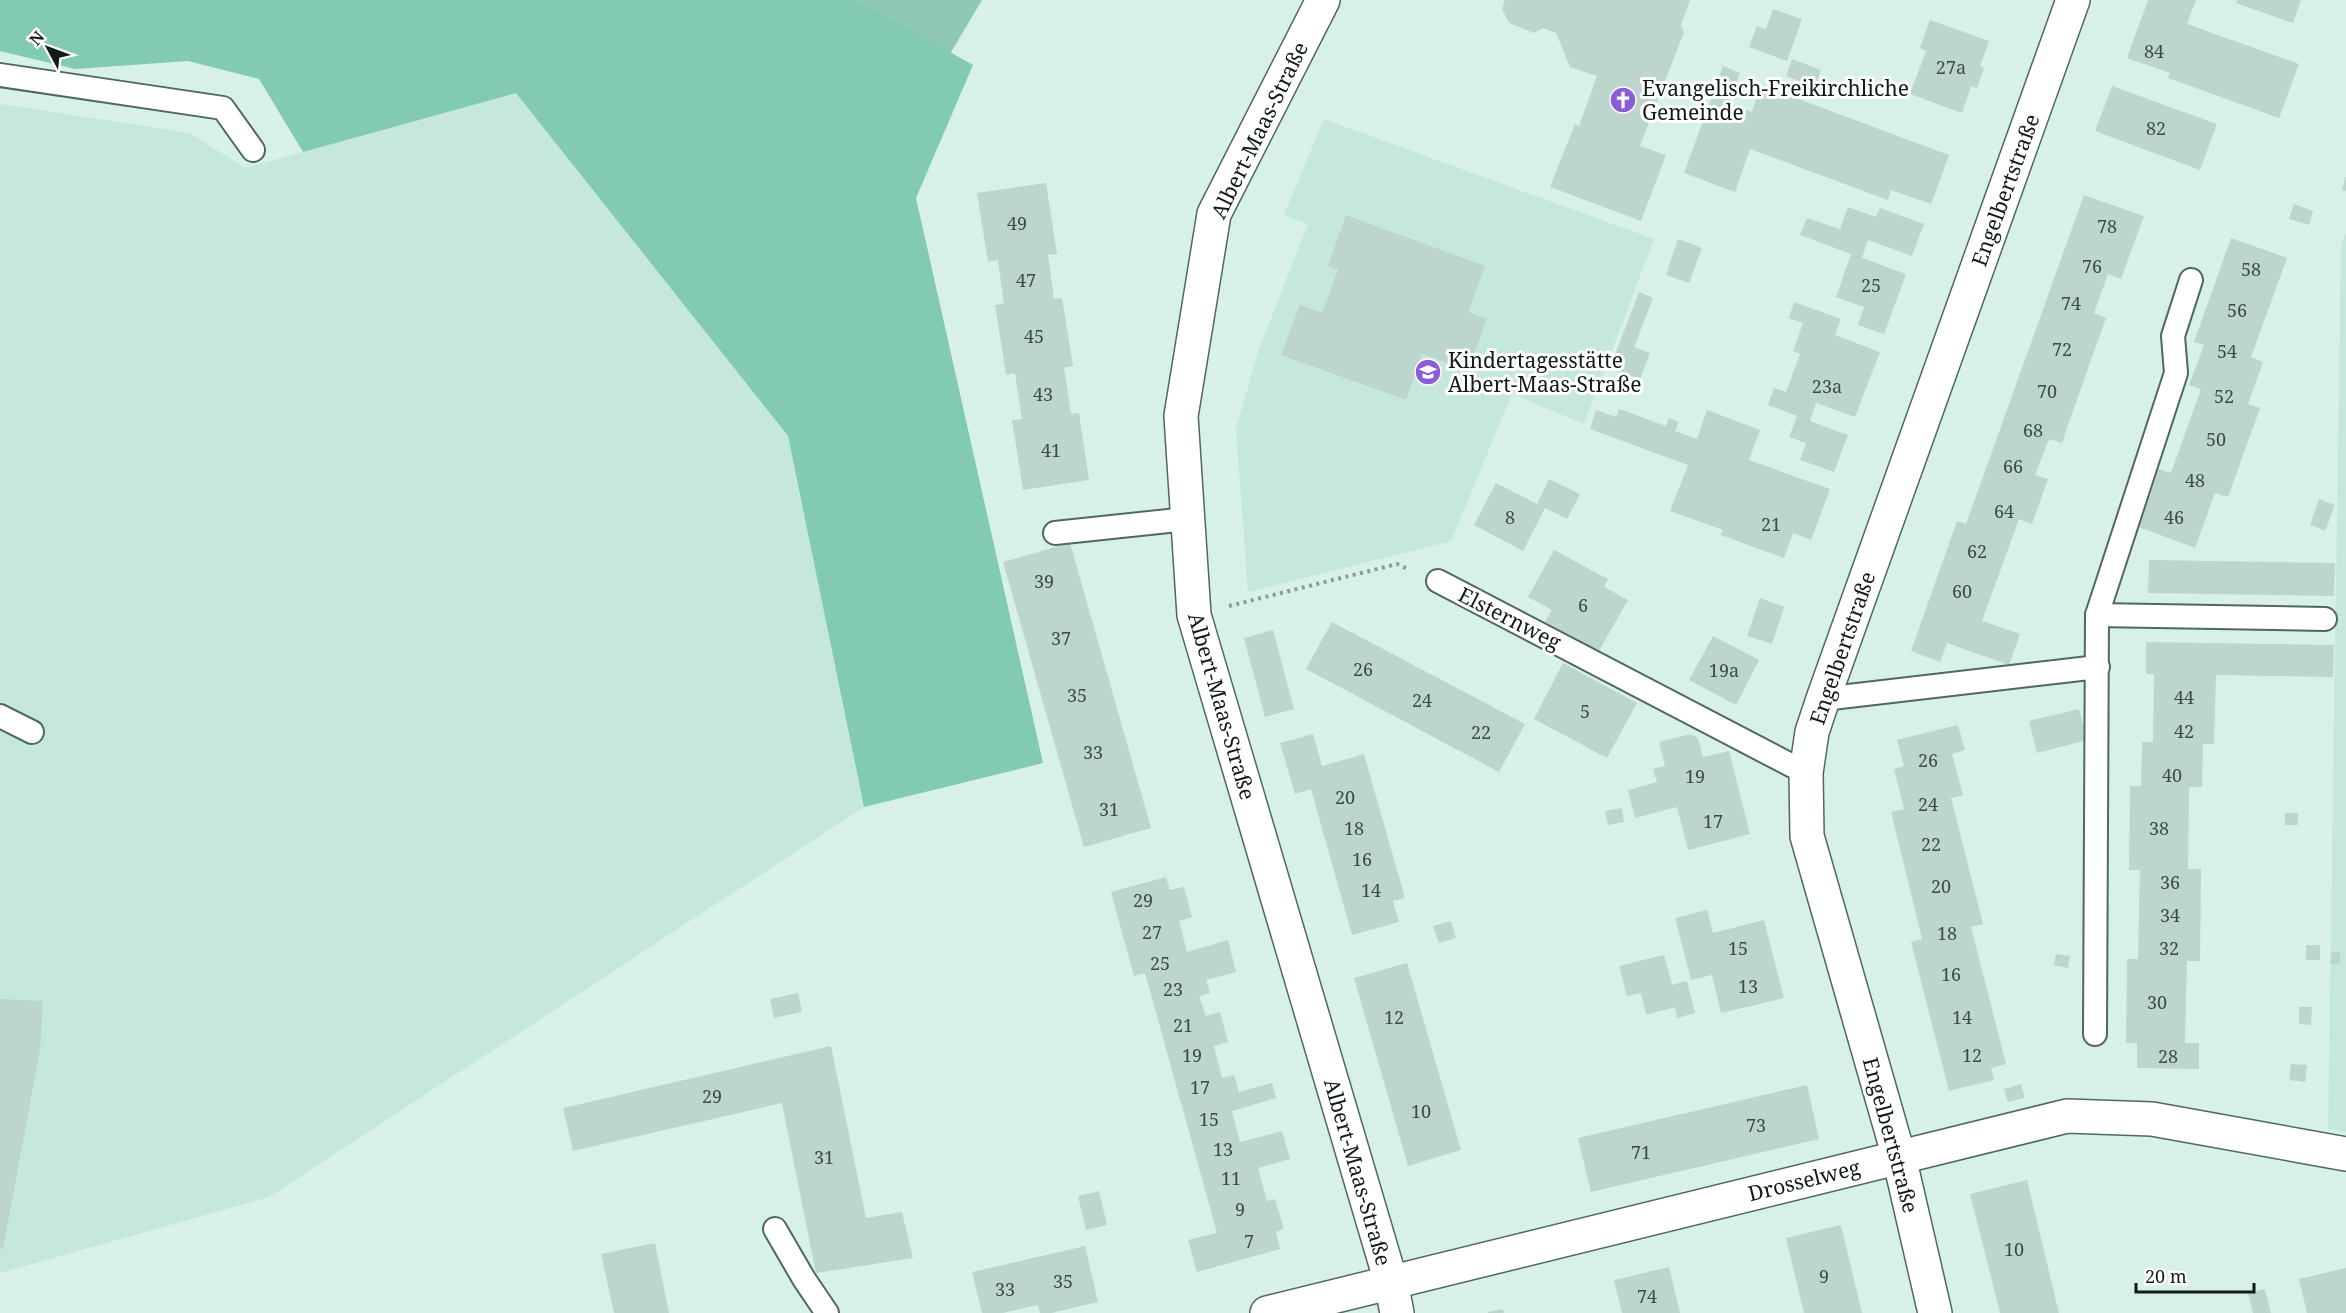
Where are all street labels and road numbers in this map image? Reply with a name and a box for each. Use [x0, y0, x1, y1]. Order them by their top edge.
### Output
street label: Albert-Maas-Straße [1204, 37, 1314, 223]
street label: Engelbertstraße [1964, 110, 2046, 270]
street label: Engelbertstraße [1803, 568, 1881, 728]
street label: Elsternweg [1454, 580, 1567, 656]
street label: Albert-Maas-Straße [1182, 609, 1262, 803]
street label: Engelbertstraße [1857, 1054, 1925, 1216]
street label: Albert-Maas-Straße [1318, 1075, 1398, 1269]
street label: Drosselweg [1745, 1152, 1864, 1207]

